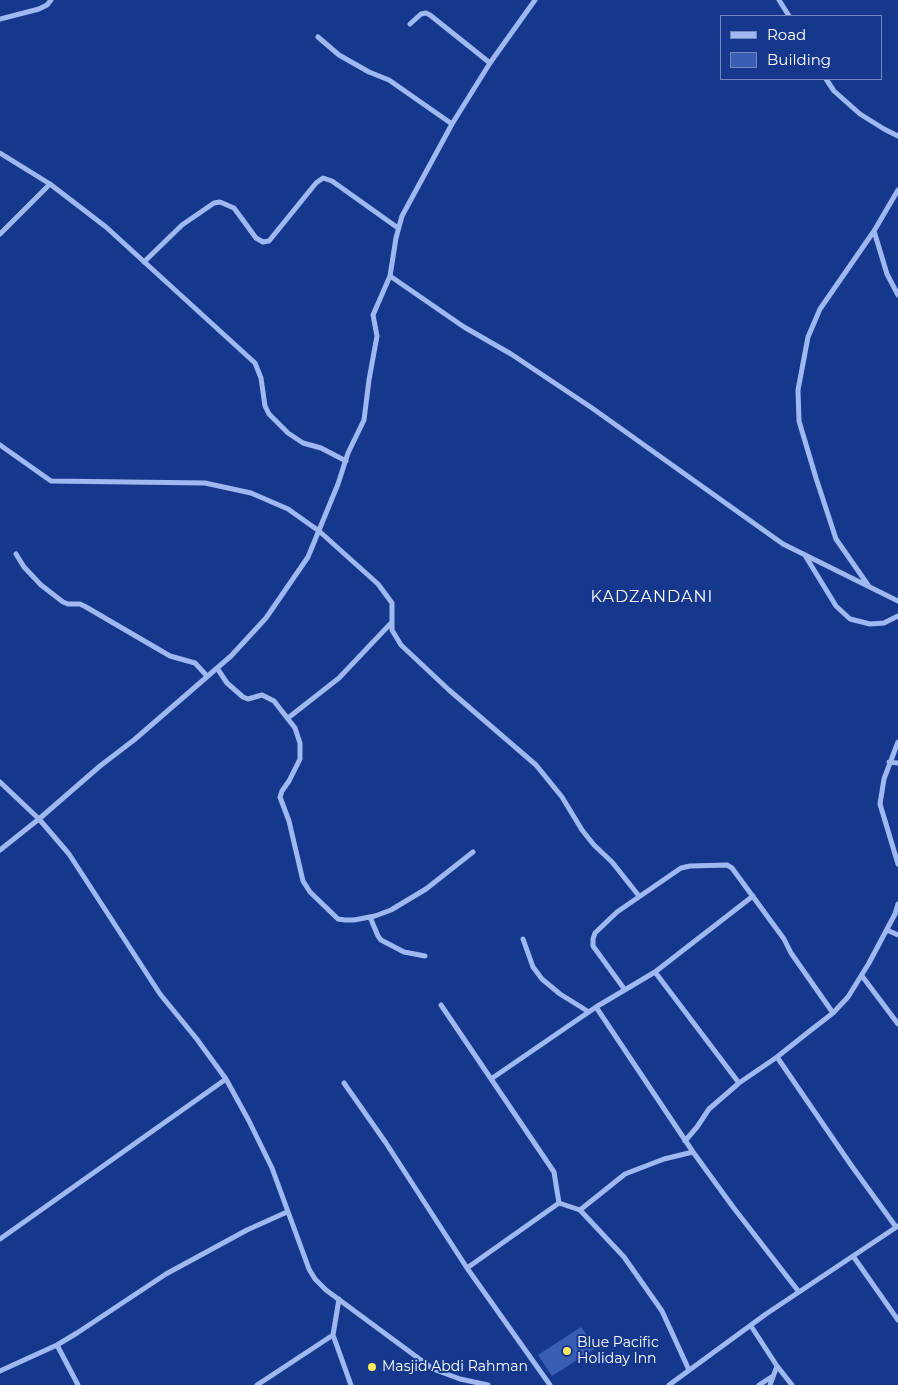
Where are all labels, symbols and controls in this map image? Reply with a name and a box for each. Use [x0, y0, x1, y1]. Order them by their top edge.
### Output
legend [720, 15, 883, 80]
text: Road [767, 25, 806, 44]
text: Building [767, 50, 831, 69]
district label: KADZANDANI [589, 587, 715, 607]
place label: Blue Pacific Holiday Inn [577, 1335, 659, 1368]
marker: Blue Pacific Holiday Inn [561, 1345, 573, 1357]
place label: Masjid Abdi Rahman [382, 1359, 528, 1375]
marker: Masjid Abdi Rahman [366, 1361, 378, 1373]

